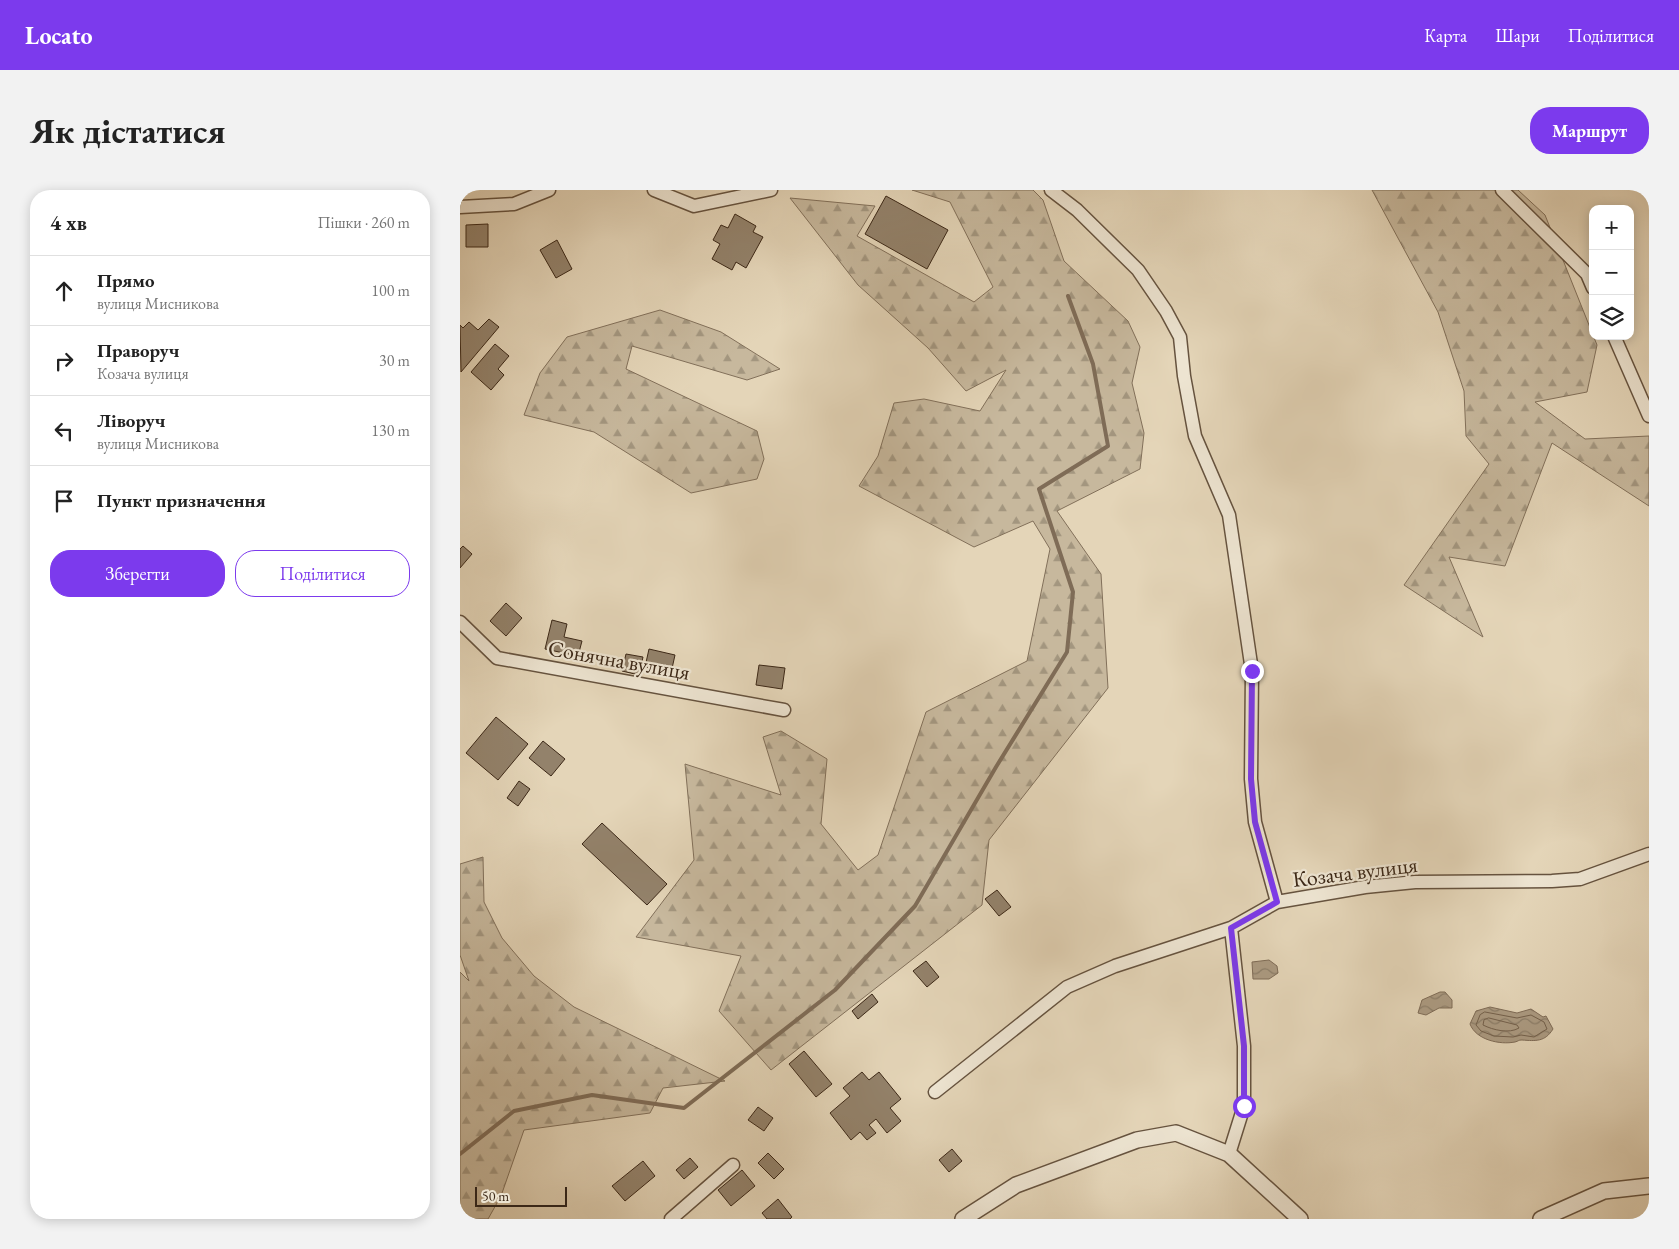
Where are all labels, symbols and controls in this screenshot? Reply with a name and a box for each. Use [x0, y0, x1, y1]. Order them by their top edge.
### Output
text: Locato [25, 20, 93, 51]
text: Карта [1424, 24, 1467, 47]
text: Шари [1495, 24, 1540, 47]
text: Поділитися [1568, 24, 1654, 47]
button: Маршрут [1530, 107, 1649, 154]
text: Як дістатися [30, 108, 225, 153]
map controls [1589, 205, 1634, 340]
button: + [1589, 205, 1634, 250]
text: 4 хв [50, 209, 87, 236]
text: Пішки · 260 m [317, 212, 410, 233]
button: − [1589, 250, 1634, 295]
text: Прямо [97, 268, 155, 293]
icon: ahead [50, 277, 78, 305]
text: 100 m [371, 280, 410, 301]
text: вулиця Мисникова [97, 293, 219, 314]
button: layers [1589, 295, 1634, 340]
text: Праворуч [97, 338, 179, 363]
icon: right [50, 347, 78, 375]
text: 30 m [379, 350, 410, 371]
text: Козача вулиця [97, 363, 189, 384]
text: Ліворуч [97, 408, 165, 433]
icon: left [50, 417, 78, 445]
text: 130 m [371, 420, 410, 441]
text: вулиця Мисникова [97, 433, 219, 454]
icon: arrive [50, 487, 78, 515]
text: Пункт призначення [97, 488, 266, 513]
button: Зберегти [50, 550, 225, 597]
button: Поділитися [235, 550, 410, 597]
street label: Сонячна вулиця [546, 633, 692, 687]
route end [1241, 660, 1264, 683]
street label: Козача вулиця [1291, 850, 1419, 894]
route start [1233, 1095, 1256, 1118]
scale bar [475, 1184, 568, 1207]
text: 50 m [482, 1187, 509, 1205]

